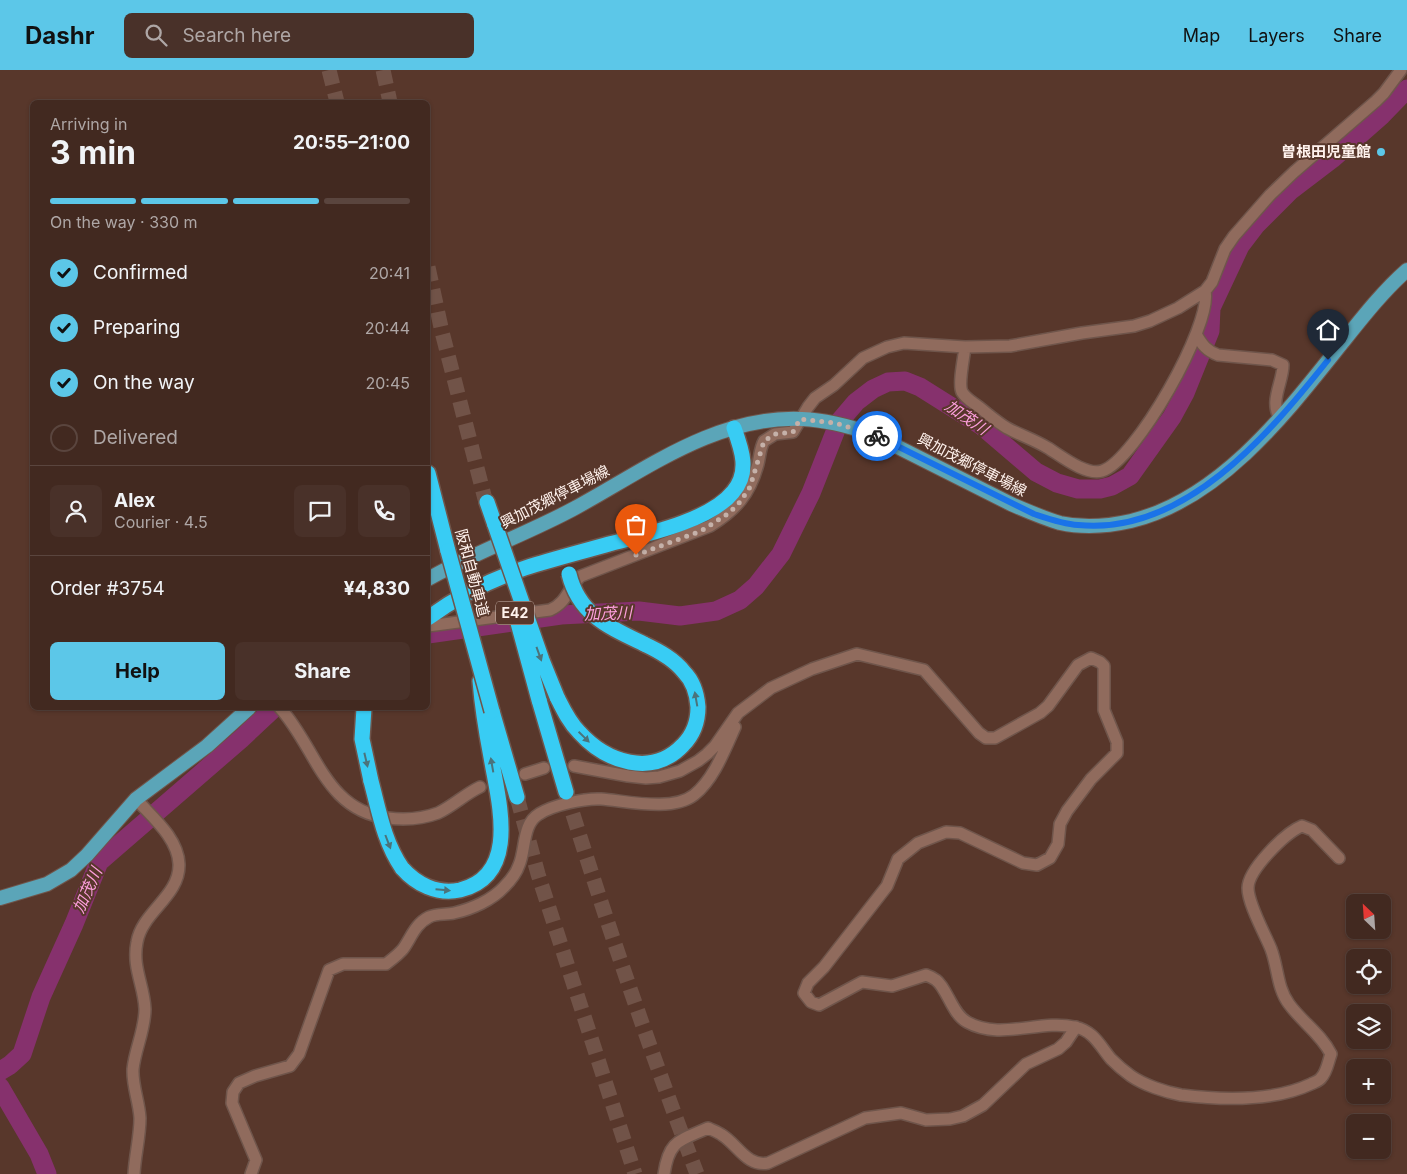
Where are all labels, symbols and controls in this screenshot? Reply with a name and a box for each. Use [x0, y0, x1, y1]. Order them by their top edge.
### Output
search box [124, 13, 474, 58]
text: Dashr [25, 21, 94, 50]
icon: search [142, 21, 170, 49]
text: Search here [182, 24, 291, 47]
text: Map [1183, 25, 1220, 46]
text: Layers [1248, 25, 1305, 46]
text: Share [1333, 25, 1382, 46]
text: Arriving in [50, 114, 127, 134]
text: 20:55–21:00 [293, 131, 410, 154]
text: 3 min [50, 133, 136, 172]
place label: 曽根田児童館 [1281, 142, 1371, 161]
marker: 曽根田児童館 [1375, 146, 1387, 158]
text: On the way · 330 m [50, 212, 198, 232]
icon: check [50, 259, 78, 287]
text: Confirmed [93, 261, 188, 284]
text: 20:41 [369, 263, 410, 283]
pin [1307, 309, 1349, 360]
icon: check [50, 314, 78, 342]
text: Preparing [93, 316, 180, 339]
icon: home [1314, 316, 1342, 344]
text: 20:44 [365, 318, 410, 338]
icon: check [50, 369, 78, 397]
text: On the way [93, 371, 195, 394]
text: 20:45 [365, 373, 410, 393]
water label: 加茂川 [942, 395, 994, 440]
courier [852, 411, 902, 461]
icon: bike [863, 422, 891, 450]
text: Delivered [93, 426, 178, 449]
street label: 興加茂郷停車場線 [914, 429, 1030, 500]
street label: 興加茂郷停車場線 [497, 461, 613, 532]
button: person [50, 485, 102, 537]
button: chat [294, 485, 346, 537]
button: phone [358, 485, 410, 537]
text: Alex [114, 489, 155, 512]
pin [615, 504, 657, 555]
icon: bag [622, 511, 650, 539]
text: Courier · 4.5 [114, 512, 208, 532]
street label: 阪和自動車道 [452, 527, 493, 619]
text: Order #3754 [50, 577, 165, 600]
text: ¥4,830 [344, 577, 410, 600]
road number: E42 [496, 602, 534, 624]
water label: 加茂川 [584, 602, 634, 624]
button: Help [50, 642, 225, 700]
button: Share [235, 642, 410, 700]
one-way arrow [536, 646, 543, 661]
one-way arrow [692, 690, 700, 706]
one-way arrow [577, 731, 589, 743]
one-way arrow [362, 753, 370, 768]
one-way arrow [488, 757, 496, 772]
one-way arrow [385, 835, 392, 850]
water label: 加茂川 [68, 862, 107, 916]
one-way arrow [435, 886, 451, 894]
north arrow [1346, 894, 1391, 939]
map controls [1346, 894, 1391, 1159]
button: locate [1346, 949, 1391, 994]
button: layers [1346, 1004, 1391, 1049]
button: + [1346, 1059, 1391, 1104]
button: − [1346, 1114, 1391, 1159]

